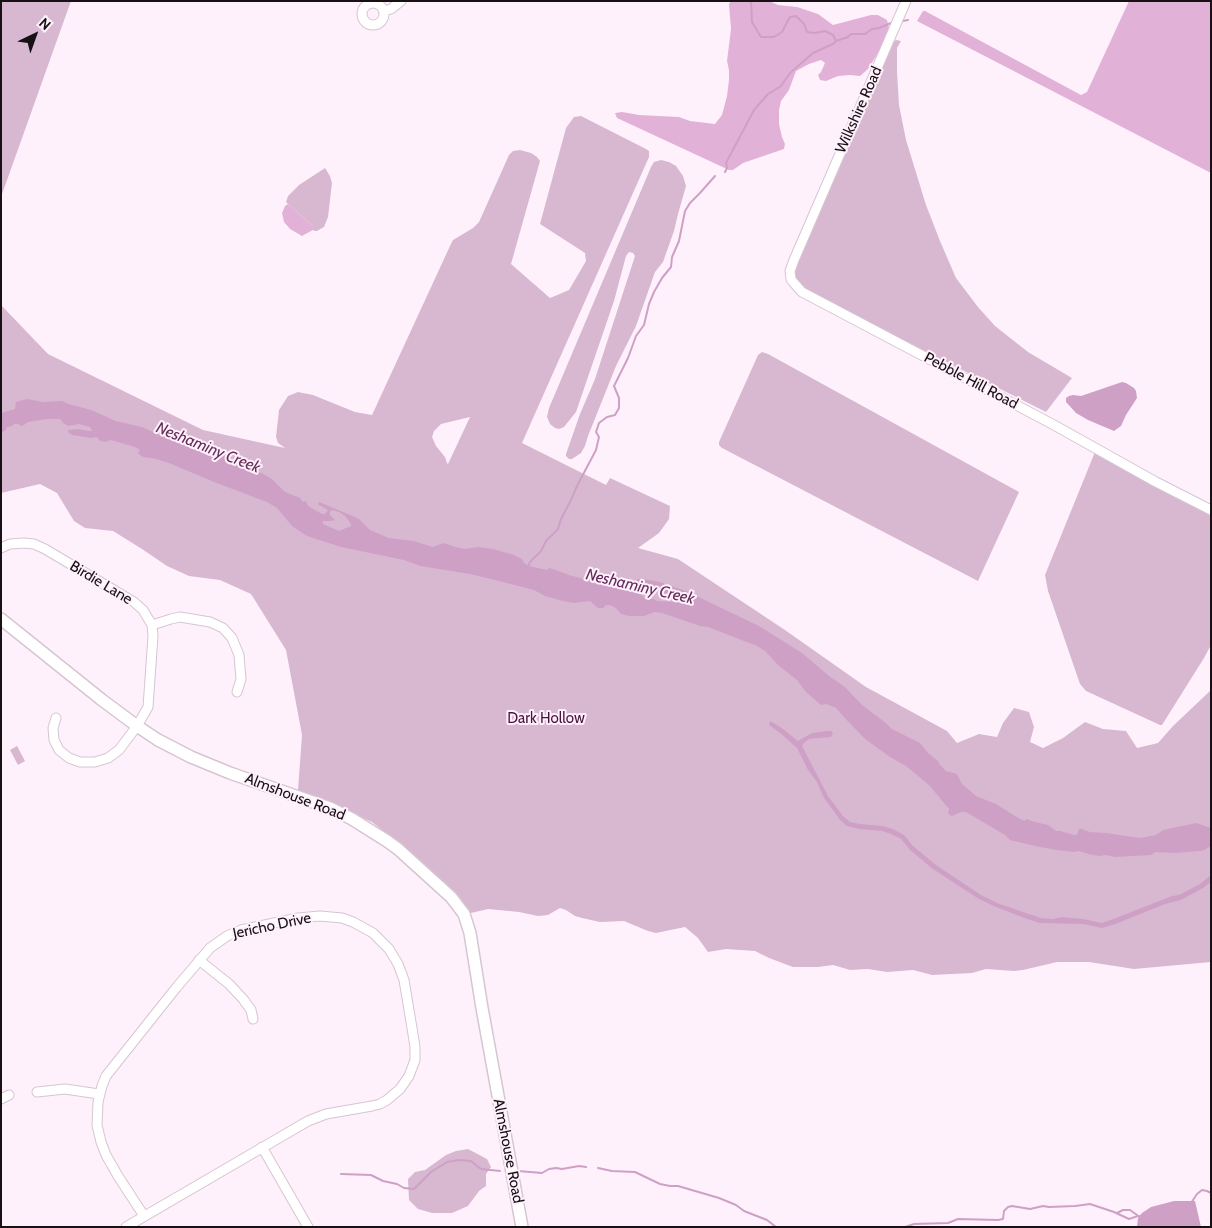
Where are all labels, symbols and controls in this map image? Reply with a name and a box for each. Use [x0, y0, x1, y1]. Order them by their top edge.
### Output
north arrow [10, 10, 60, 60]
text: N [35, 14, 55, 34]
street label: Wilkshire Road [832, 64, 886, 156]
street label: Pebble Hill Road [921, 349, 1021, 413]
water label: Neshaminy Creek [153, 418, 263, 478]
street label: Birdie Lane [66, 557, 136, 609]
water label: Neshaminy Creek [584, 565, 696, 609]
park label: Dark Hollow [507, 710, 585, 728]
street label: Almshouse Road [242, 770, 348, 824]
street label: Jericho Drive [231, 909, 313, 943]
street label: Almshouse Road [489, 1097, 527, 1205]

